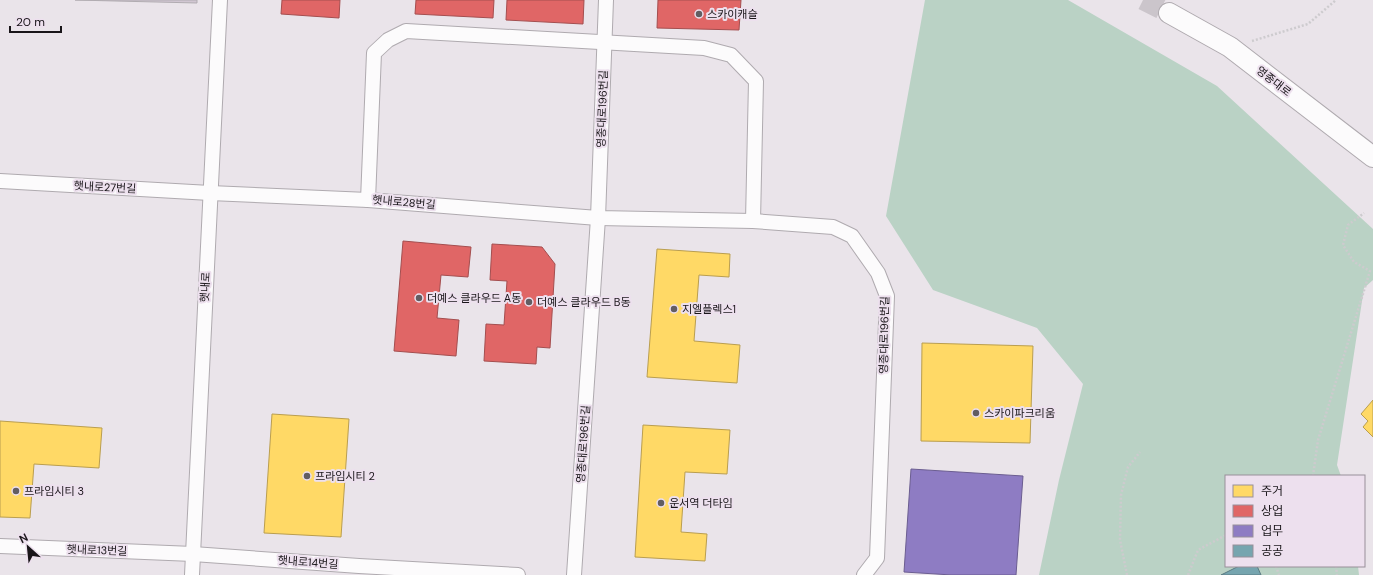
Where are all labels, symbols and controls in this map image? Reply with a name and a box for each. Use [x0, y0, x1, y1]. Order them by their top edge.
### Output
place label: 스카이캐슬 [707, 7, 758, 21]
scale bar [10, 8, 61, 34]
marker: 스카이캐슬 [694, 9, 704, 19]
text: 20 m [16, 14, 45, 30]
street label: 영종대로 [1254, 63, 1294, 99]
street label: 영종대로196번길 [594, 70, 610, 148]
street label: 햇내로27번길 [73, 178, 137, 196]
street label: 햇내로28번길 [372, 192, 436, 212]
street label: 햇내로 [197, 271, 213, 303]
place label: 더예스 클라우드 A동 [427, 291, 521, 305]
marker: 더예스 클라우드 A동 [414, 293, 424, 303]
place label: 더예스 클라우드 B동 [537, 295, 630, 309]
street label: 영종대로196번길 [876, 296, 892, 374]
marker: 더예스 클라우드 B동 [524, 297, 534, 307]
place label: 지엘플렉스1 [682, 302, 736, 316]
marker: 지엘플렉스1 [669, 304, 679, 314]
street label: 영종대로196번길 [573, 405, 593, 483]
place label: 스카이파크리움 [984, 406, 1055, 420]
marker: 스카이파크리움 [971, 408, 981, 418]
place label: 프라임시티 2 [315, 469, 375, 483]
marker: 프라임시티 2 [302, 471, 312, 481]
legend [1225, 475, 1365, 567]
text: 주거 [1261, 483, 1283, 499]
place label: 프라임시티 3 [24, 484, 84, 498]
marker: 프라임시티 3 [11, 486, 21, 496]
place label: 운서역 더타임 [669, 496, 733, 510]
marker: 운서역 더타임 [656, 498, 666, 508]
text: 상업 [1261, 503, 1283, 519]
text: 업무 [1261, 523, 1283, 539]
north arrow [8, 527, 48, 567]
text: N [17, 530, 30, 546]
street label: 햇내로13번길 [67, 542, 127, 558]
text: 공공 [1261, 543, 1283, 559]
street label: 햇내로14번길 [277, 553, 339, 571]

